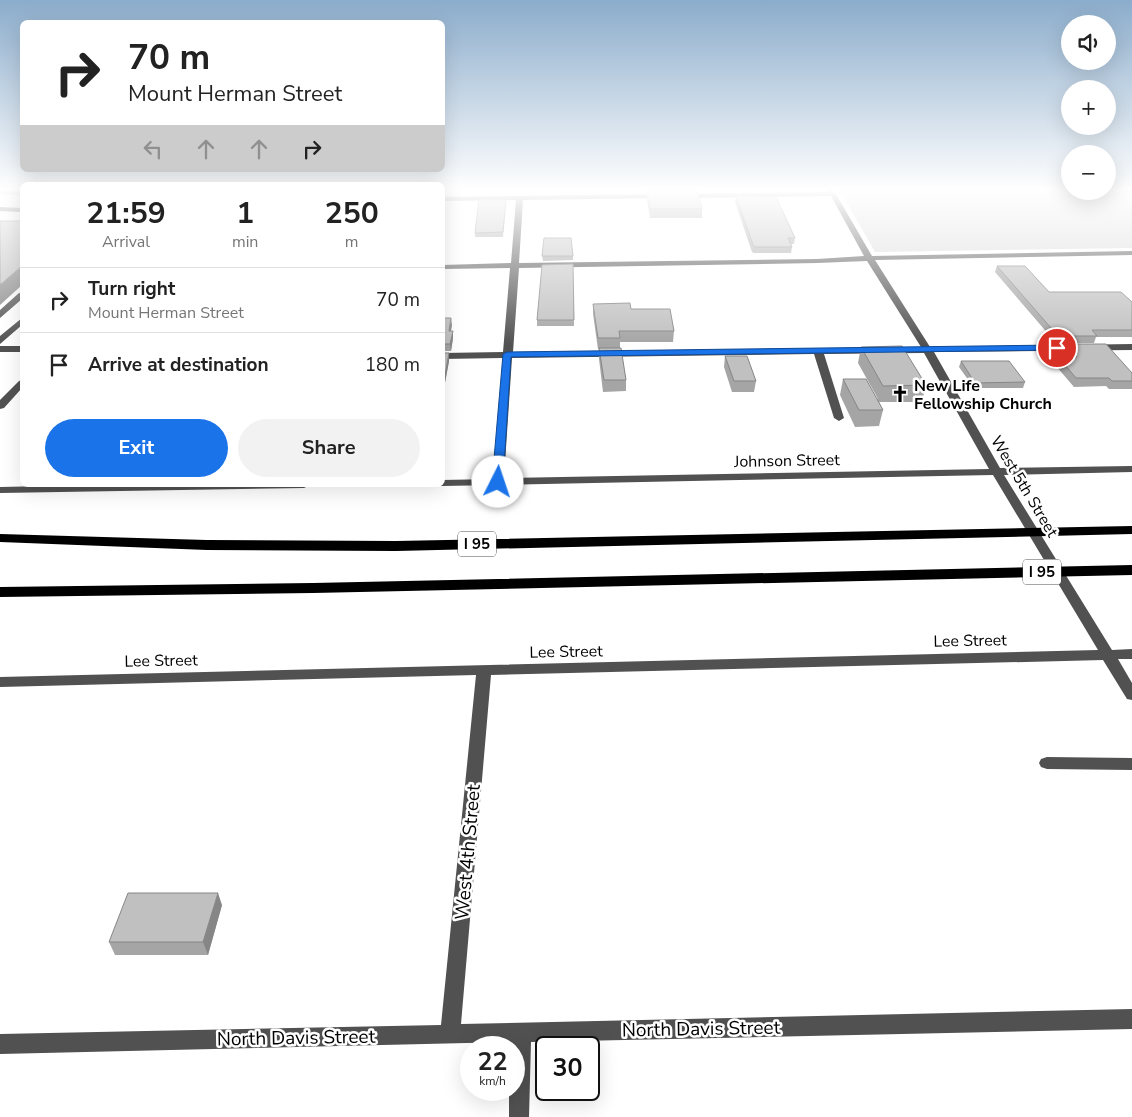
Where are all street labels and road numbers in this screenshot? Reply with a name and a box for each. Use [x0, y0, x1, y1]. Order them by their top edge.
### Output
street label: West 5th Street [985, 432, 1063, 542]
street label: Johnson Street [733, 449, 840, 473]
road number: I 95 [458, 532, 496, 556]
road number: I 95 [1023, 560, 1061, 584]
street label: Lee Street [933, 629, 1007, 653]
street label: Lee Street [529, 640, 603, 664]
street label: Lee Street [124, 649, 198, 673]
street label: West 4th Street [449, 783, 487, 921]
street label: North Davis Street [622, 1015, 781, 1043]
street label: North Davis Street [217, 1024, 376, 1052]

